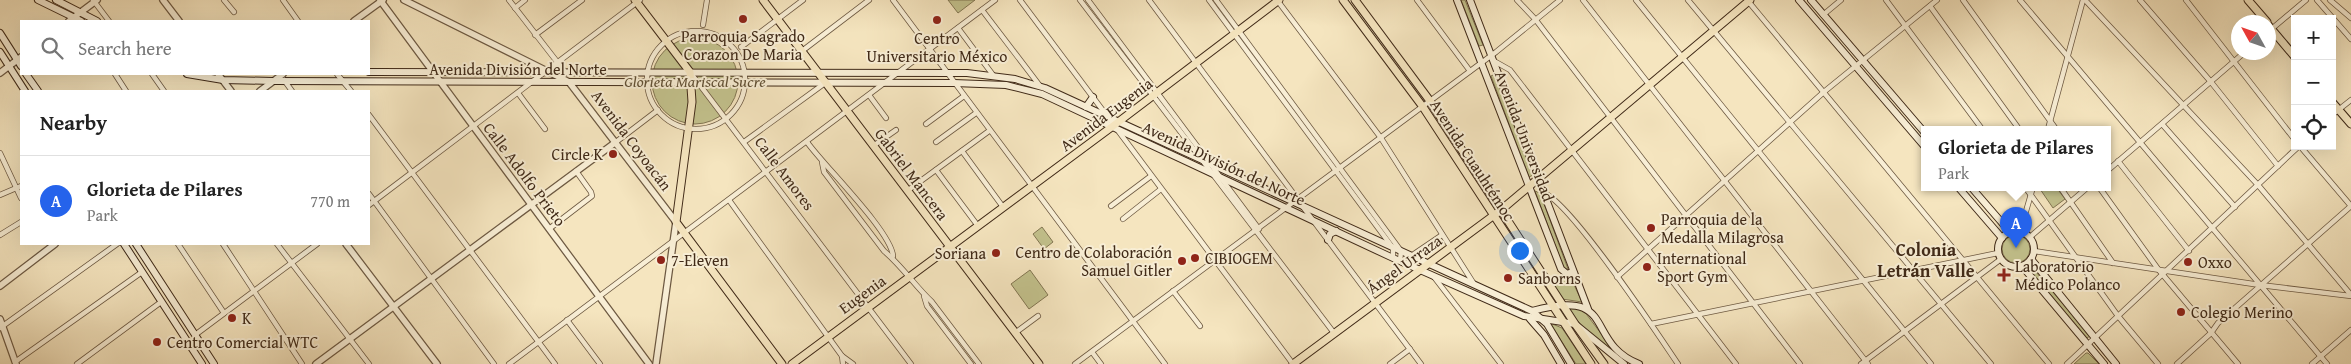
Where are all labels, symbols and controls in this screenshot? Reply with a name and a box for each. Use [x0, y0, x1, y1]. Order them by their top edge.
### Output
marker: Parroquia Sagrado Corazon De Maria [737, 13, 749, 25]
marker: Centro Universitario México [931, 14, 943, 26]
north arrow [2231, 15, 2276, 60]
map controls [2291, 15, 2336, 150]
button: + [2291, 15, 2336, 60]
search box [20, 20, 370, 75]
place label: Parroquia Sagrado Corazon De Maria [681, 24, 805, 66]
place label: Centro Universitario México [866, 26, 1008, 68]
icon: search [38, 34, 66, 62]
text: Search here [78, 34, 172, 62]
street label: Avenida División del Norte [429, 57, 607, 81]
button: − [2291, 60, 2336, 105]
street label: Avenida Universidad [1489, 67, 1561, 205]
park label: Glorieta Mariscal Sucre [624, 69, 766, 93]
street label: Avenida Eugenia [1055, 71, 1158, 157]
street label: Avenida Coyoacán [586, 84, 678, 196]
street label: Avenida Cuauhtémoc [1424, 94, 1522, 226]
button: locate [2291, 105, 2336, 150]
text: Nearby [40, 107, 107, 138]
street label: Avenida División del Norte [1138, 115, 1310, 211]
street label: Calle Adolfo Prieto [478, 117, 572, 231]
street label: Gabriel Mancera [869, 123, 955, 226]
popup [1921, 126, 2111, 191]
street label: Calle Amores [749, 131, 821, 215]
text: Glorieta de Pilares [1938, 133, 2094, 161]
place label: Circle K [552, 142, 604, 166]
marker: Circle K [607, 148, 619, 160]
text: Park [1938, 161, 1969, 185]
text: Glorieta de Pilares [87, 175, 243, 203]
text: A [51, 189, 61, 213]
text: 770 m [310, 189, 350, 213]
text: Park [87, 203, 118, 227]
place label: Parroquia de la Medalla Milagrosa [1661, 207, 1784, 249]
pin: A [2000, 207, 2032, 248]
marker: Parroquia de la Medalla Milagrosa [1645, 222, 1657, 234]
street label: Ángel Urraza [1361, 228, 1447, 300]
district label: Colonia Letrán Valle [1877, 236, 1975, 284]
your location [1507, 238, 1533, 264]
place label: Centro de Colaboración Samuel Gitler [1015, 240, 1172, 282]
place label: Soriana [935, 241, 986, 265]
place label: CIBIOGEM [1205, 246, 1273, 270]
place label: International Sport Gym [1657, 246, 1747, 288]
marker: Soriana [990, 247, 1002, 259]
place label: 7-Eleven [671, 248, 728, 272]
place label: Oxxo [2198, 250, 2232, 274]
marker: CIBIOGEM [1189, 252, 1201, 264]
marker: 7-Eleven [655, 254, 667, 266]
place label: Laboratorio Médico Polanco [2015, 254, 2121, 296]
marker: Centro de Colaboración Samuel Gitler [1176, 255, 1188, 267]
marker: Oxxo [2182, 256, 2194, 268]
marker: International Sport Gym [1641, 261, 1653, 273]
place label: Sanborns [1518, 266, 1581, 290]
street label: Eugenia [833, 268, 891, 319]
marker: Laboratorio Médico Polanco [1997, 268, 2011, 282]
marker: Sanborns [1502, 272, 1514, 284]
place label: Colegio Merino [2191, 300, 2293, 324]
place label: K [242, 306, 252, 330]
marker: Colegio Merino [2175, 306, 2187, 318]
marker: K [226, 312, 238, 324]
place label: Centro Comercial WTC [167, 330, 318, 354]
marker: Centro Comercial WTC [151, 336, 163, 348]

